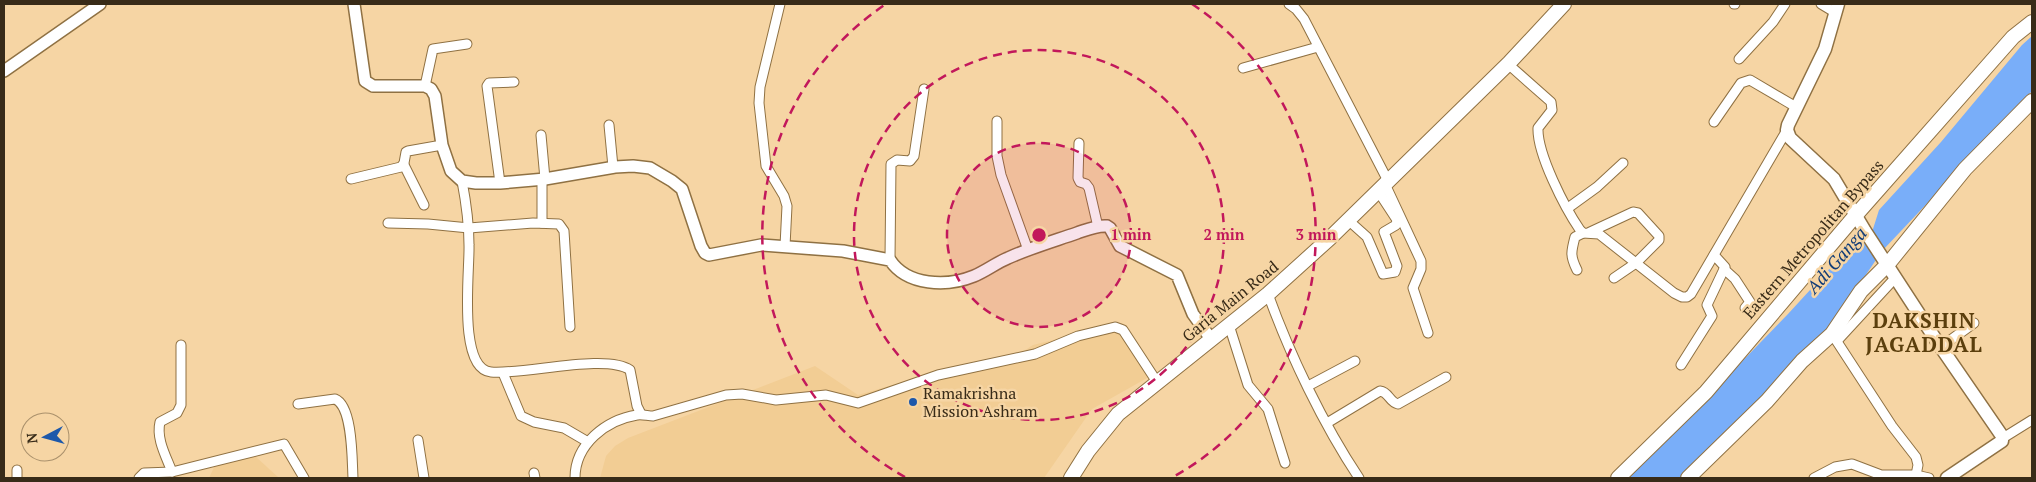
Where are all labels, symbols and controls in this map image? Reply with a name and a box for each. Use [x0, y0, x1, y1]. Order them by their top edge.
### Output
street label: Eastern Metropolitan Bypass [1738, 155, 1888, 323]
water label: Adi Ganga [1800, 222, 1872, 299]
text: 1 min [1110, 224, 1152, 244]
text: 2 min [1203, 224, 1245, 244]
text: 3 min [1295, 224, 1337, 244]
centre of rings [1030, 226, 1048, 244]
street label: Garia Main Road [1177, 255, 1283, 347]
district label: DAKSHIN JAGADDAL [1865, 306, 1983, 358]
place label: Ramakrishna Mission Ashram [923, 382, 1038, 422]
marker: Ramakrishna Mission Ashram [907, 396, 919, 408]
north arrow [20, 412, 70, 462]
text: N [22, 432, 42, 445]

